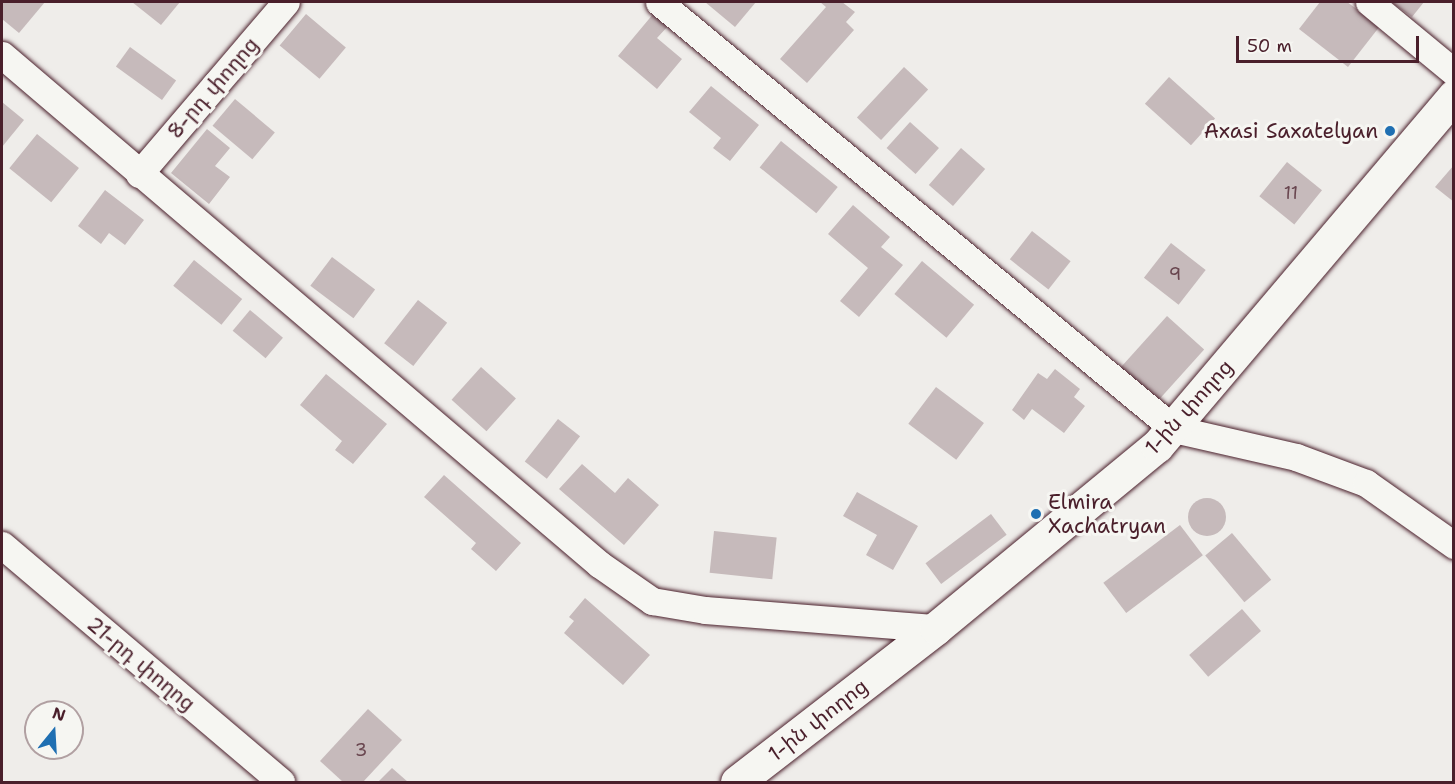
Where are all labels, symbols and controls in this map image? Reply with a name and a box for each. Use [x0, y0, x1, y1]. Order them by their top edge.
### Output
scale bar [1239, 24, 1422, 62]
street label: 8-րդ փողոց [162, 32, 264, 144]
text: 50 m [1247, 34, 1292, 58]
place label: Axasi Saxatelyan [1204, 118, 1378, 144]
marker: Axasi Saxatelyan [1383, 124, 1397, 138]
house number: 11 [1284, 182, 1298, 204]
house number: 9 [1169, 263, 1181, 285]
street label: 1-ին փողոց [1140, 354, 1238, 460]
place label: Elmira Xachatryan [1048, 489, 1166, 539]
marker: Elmira Xachatryan [1029, 507, 1043, 521]
street label: 21-րդ փողոց [82, 611, 200, 717]
street label: 1-ին փողոց [763, 673, 873, 767]
north arrow [24, 700, 84, 760]
text: N [50, 702, 68, 726]
house number: 3 [355, 739, 367, 761]

